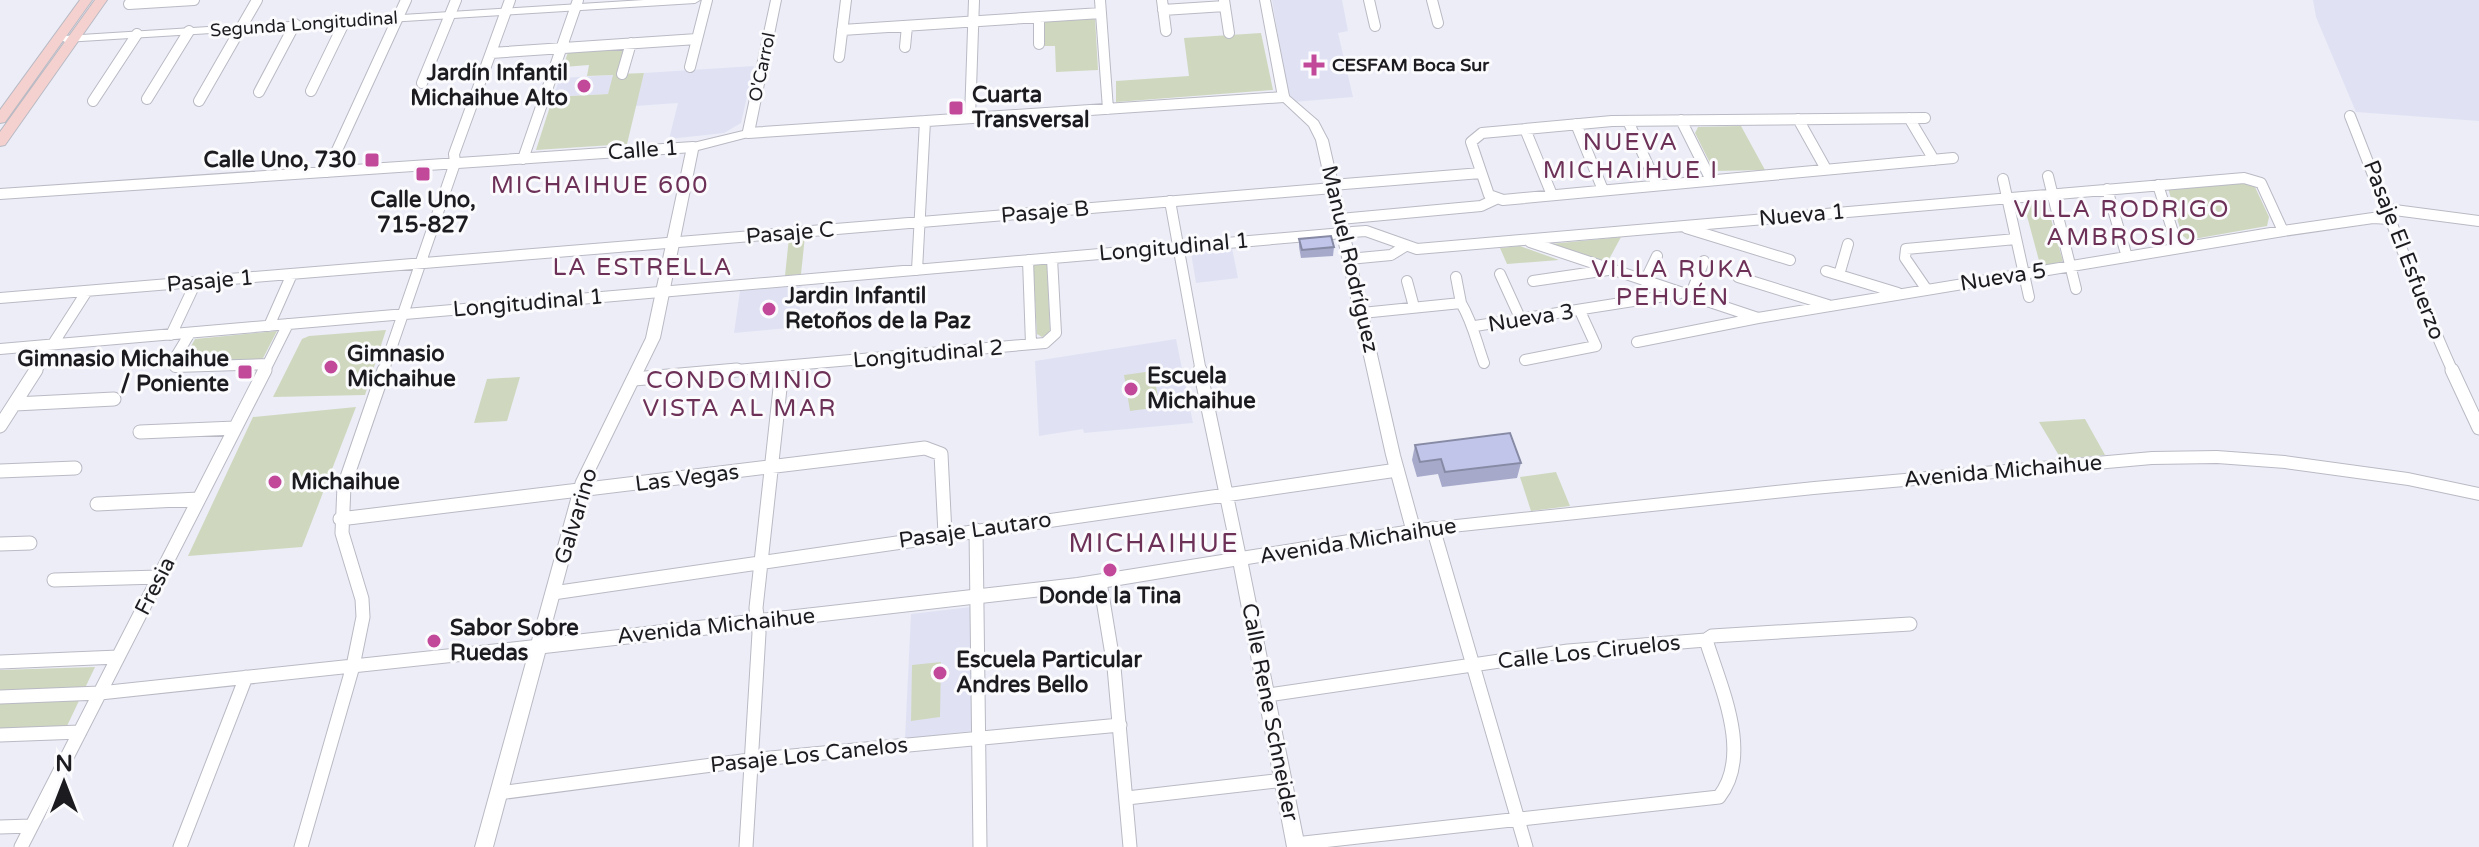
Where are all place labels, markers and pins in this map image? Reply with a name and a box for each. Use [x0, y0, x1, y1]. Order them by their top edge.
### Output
marker: CESFAM Boca Sur [1303, 54, 1325, 76]
place label: CESFAM Boca Sur [1332, 54, 1490, 76]
place label: Jardín Infantil Michaihue Alto [410, 60, 568, 111]
marker: Jardín Infantil Michaihue Alto [575, 77, 593, 95]
place label: Cuarta Transversal [971, 82, 1090, 133]
marker: Cuarta Transversal [947, 99, 965, 117]
place label: Calle Uno, 730 [203, 147, 356, 173]
marker: Calle Uno, 730 [363, 151, 381, 169]
marker: Calle Uno, 715-827 [414, 165, 432, 183]
place label: Calle Uno, 715-827 [370, 187, 476, 238]
place label: Jardin Infantil Retoños de la Paz [784, 283, 971, 334]
marker: Jardin Infantil Retoños de la Paz [760, 300, 778, 318]
place label: Gimnasio Michaihue [347, 341, 456, 392]
place label: Gimnasio Michaihue / Poniente [17, 346, 229, 397]
marker: Gimnasio Michaihue [322, 358, 340, 376]
marker: Gimnasio Michaihue / Poniente [236, 363, 254, 381]
place label: Escuela Michaihue [1147, 363, 1256, 414]
marker: Escuela Michaihue [1122, 380, 1140, 398]
place label: Michaihue [291, 469, 400, 495]
marker: Michaihue [266, 473, 284, 491]
marker: Donde la Tina [1101, 561, 1119, 579]
place label: Donde la Tina [1039, 583, 1181, 609]
place label: Sabor Sobre Ruedas [450, 615, 579, 666]
marker: Sabor Sobre Ruedas [425, 632, 443, 650]
place label: Escuela Particular Andres Bello [956, 647, 1142, 698]
marker: Escuela Particular Andres Bello [931, 664, 949, 682]

